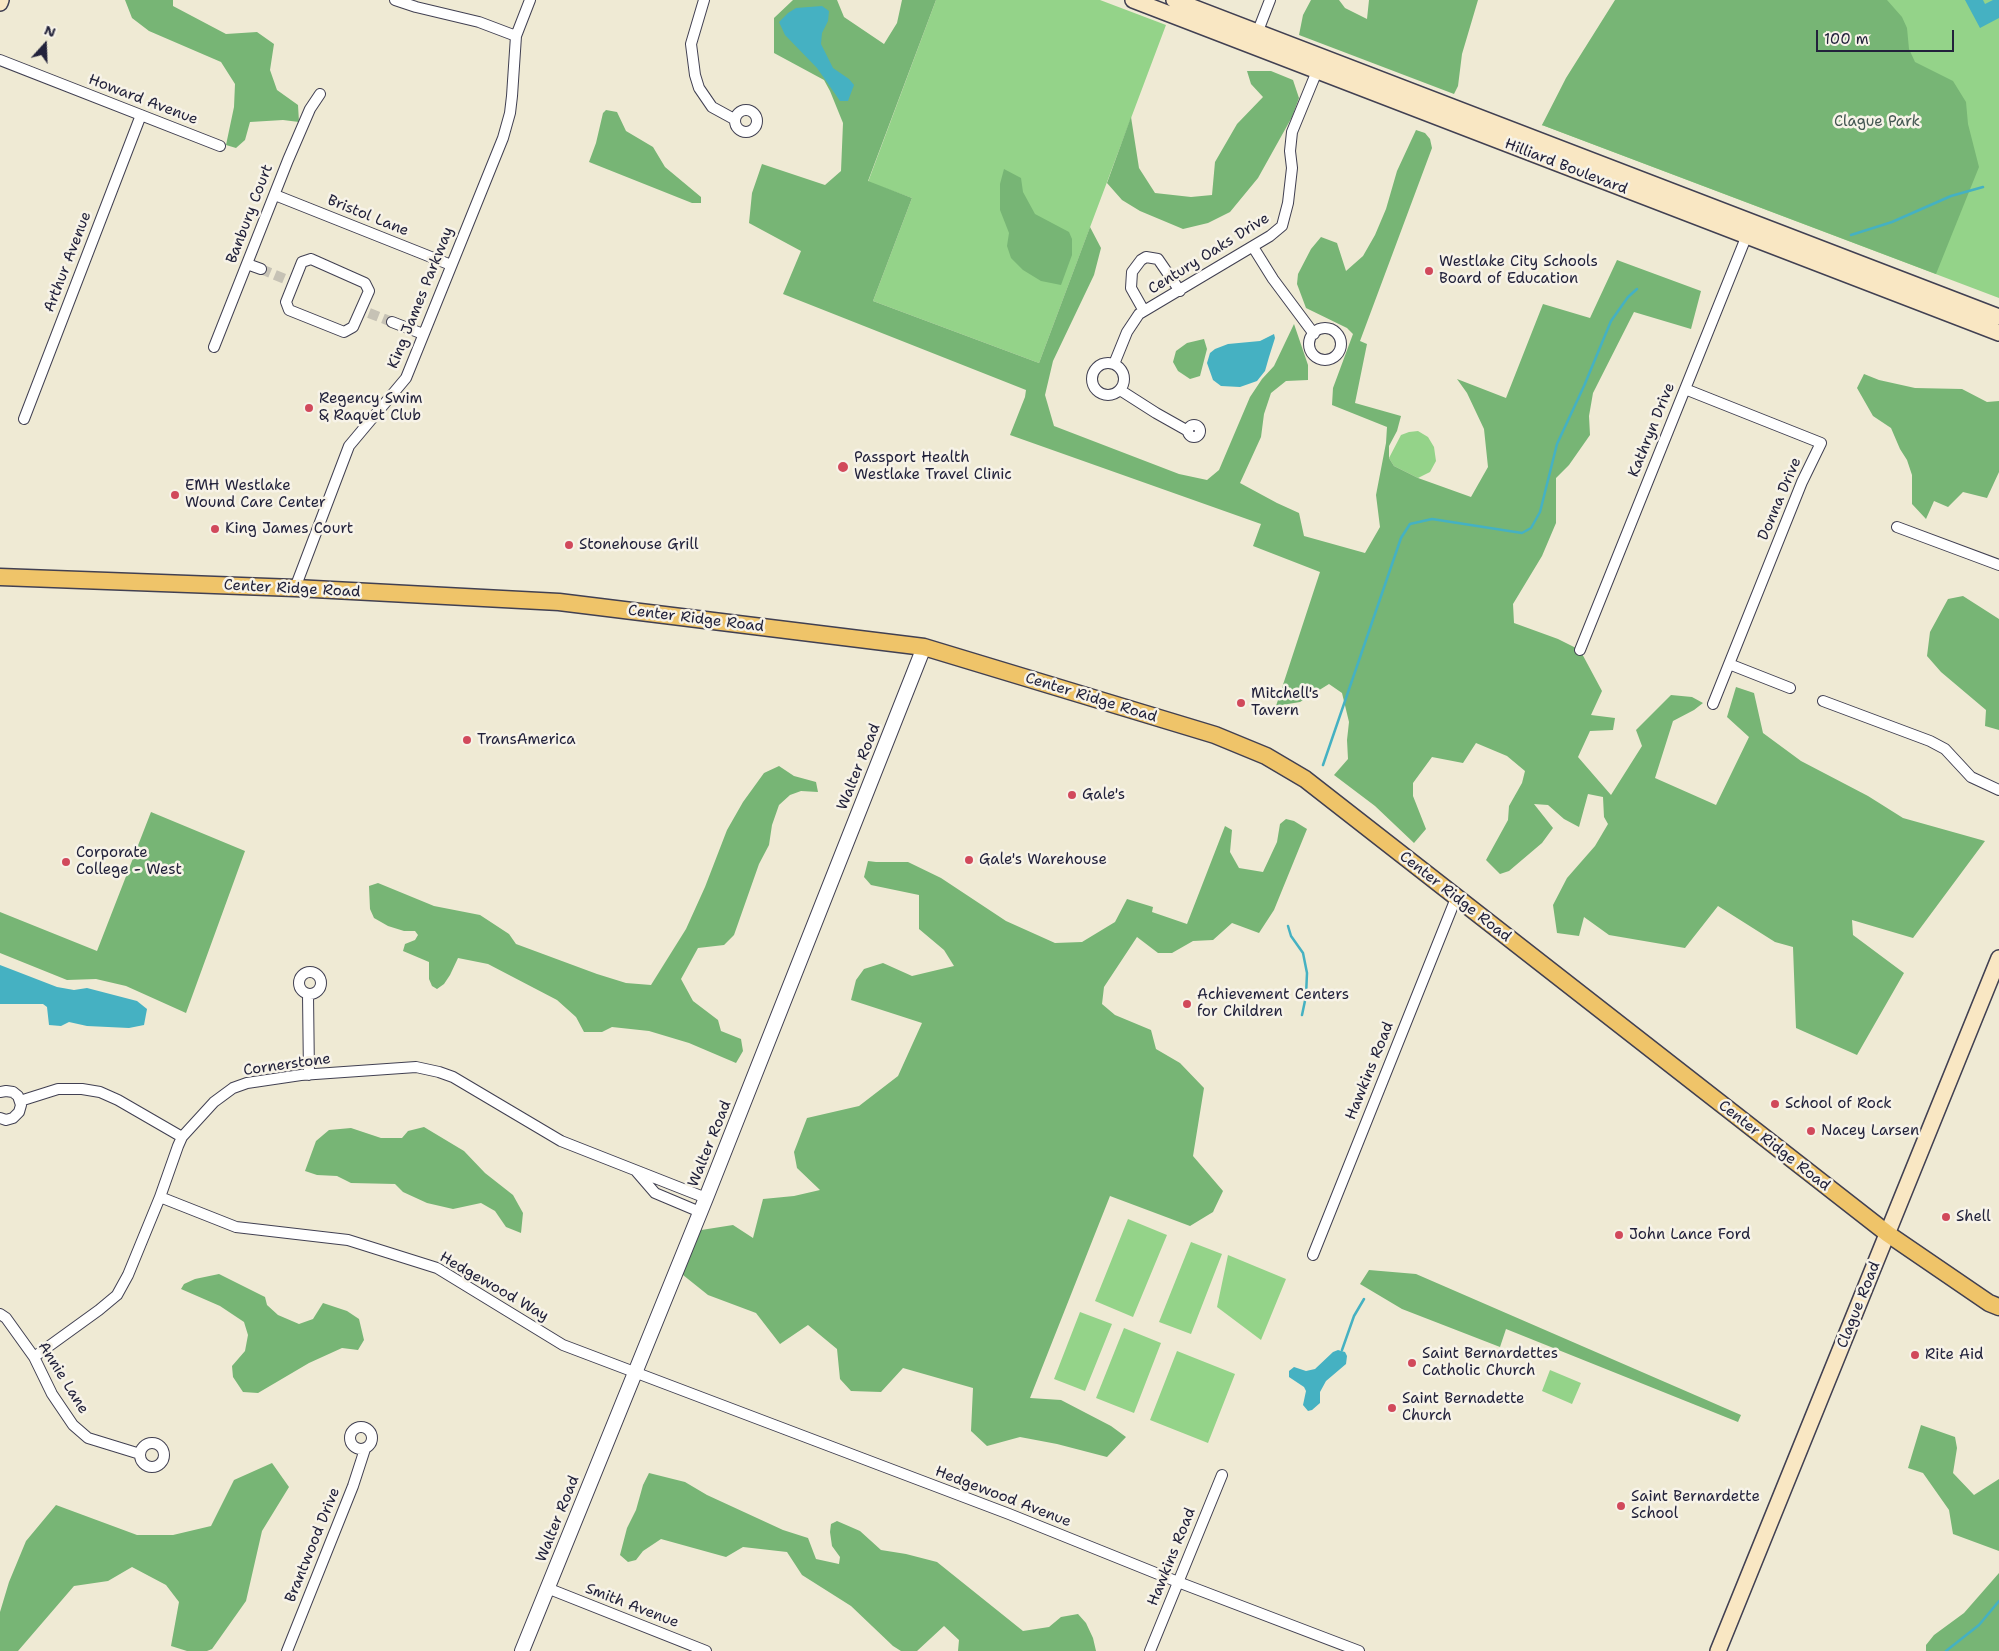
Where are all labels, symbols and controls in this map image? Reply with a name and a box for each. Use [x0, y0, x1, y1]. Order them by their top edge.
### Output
north arrow [20, 20, 70, 70]
scale bar [1819, 20, 1956, 52]
text: N [42, 21, 58, 41]
text: 100 m [1824, 29, 1869, 49]
street label: Howard Avenue [86, 71, 200, 129]
park label: Clague Park [1834, 113, 1920, 131]
street label: Hilliard Boulevard [1502, 135, 1630, 199]
street label: Banbury Court [223, 162, 277, 266]
street label: Bristol Lane [325, 192, 411, 240]
street label: Arthur Avenue [41, 209, 95, 315]
street label: Century Oaks Drive [1145, 209, 1273, 299]
street label: King James Parkway [384, 225, 458, 371]
place label: Westlake City Schools Board of Education [1439, 253, 1598, 288]
marker: Westlake City Schools Board of Education [1423, 265, 1435, 277]
street label: Kathryn Drive [1625, 380, 1679, 480]
place label: Regency Swim & Raquet Club [319, 390, 422, 425]
marker: Regency Swim & Raquet Club [303, 402, 315, 414]
place label: Passport Health Westlake Travel Clinic [854, 449, 1012, 484]
street label: Donna Drive [1754, 455, 1806, 543]
marker: Passport Health Westlake Travel Clinic [836, 460, 850, 474]
place label: EMH Westlake Wound Care Center [185, 477, 326, 512]
marker: EMH Westlake Wound Care Center [169, 489, 181, 501]
place label: King James Court [225, 520, 353, 538]
marker: King James Court [209, 523, 221, 535]
place label: Stonehouse Grill [579, 536, 698, 554]
marker: Stonehouse Grill [563, 539, 575, 551]
street label: Center Ridge Road [223, 576, 361, 602]
street label: Center Ridge Road [627, 602, 765, 636]
street label: Center Ridge Road [1023, 669, 1159, 727]
place label: Mitchell's Tavern [1251, 685, 1319, 720]
marker: Mitchell's Tavern [1235, 697, 1247, 709]
street label: Walter Road [834, 721, 884, 813]
place label: TransAmerica [477, 731, 576, 749]
marker: TransAmerica [461, 734, 473, 746]
place label: Gale's [1082, 786, 1125, 804]
marker: Gale's [1066, 789, 1078, 801]
place label: Corporate College - West [76, 844, 182, 879]
street label: Center Ridge Road [1396, 848, 1514, 946]
place label: Gale's Warehouse [979, 851, 1107, 869]
marker: Gale's Warehouse [963, 854, 975, 866]
marker: Corporate College - West [60, 856, 72, 868]
place label: Achievement Centers for Children [1197, 986, 1349, 1021]
marker: Achievement Centers for Children [1181, 998, 1193, 1010]
street label: Hawkins Road [1342, 1019, 1398, 1123]
street label: Cornerstone [242, 1050, 332, 1080]
place label: School of Rock [1785, 1095, 1892, 1113]
street label: Center Ridge Road [1715, 1097, 1833, 1195]
street label: Walter Road [685, 1098, 735, 1190]
marker: School of Rock [1769, 1098, 1781, 1110]
place label: Nacey Larsen [1821, 1122, 1919, 1140]
marker: Nacey Larsen [1805, 1125, 1817, 1137]
place label: Shell [1956, 1208, 1991, 1226]
marker: Shell [1940, 1211, 1952, 1223]
place label: John Lance Ford [1629, 1226, 1750, 1244]
marker: John Lance Ford [1613, 1229, 1625, 1241]
street label: Hedgewood Way [436, 1248, 552, 1326]
street label: Clague Road [1833, 1259, 1885, 1351]
street label: Annie Lane [34, 1339, 92, 1417]
place label: Saint Bernardettes Catholic Church [1422, 1345, 1558, 1380]
place label: Rite Aid [1925, 1346, 1983, 1364]
marker: Rite Aid [1909, 1349, 1921, 1361]
marker: Saint Bernardettes Catholic Church [1406, 1357, 1418, 1369]
place label: Saint Bernadette Church [1402, 1390, 1525, 1425]
marker: Saint Bernadette Church [1386, 1402, 1398, 1414]
street label: Hedgewood Avenue [932, 1463, 1074, 1531]
street label: Walter Road [533, 1473, 583, 1565]
street label: Brantwood Drive [282, 1485, 344, 1605]
place label: Saint Bernardette School [1631, 1488, 1760, 1523]
marker: Saint Bernardette School [1615, 1500, 1627, 1512]
street label: Hawkins Road [1144, 1505, 1200, 1609]
street label: Smith Avenue [583, 1580, 681, 1632]

